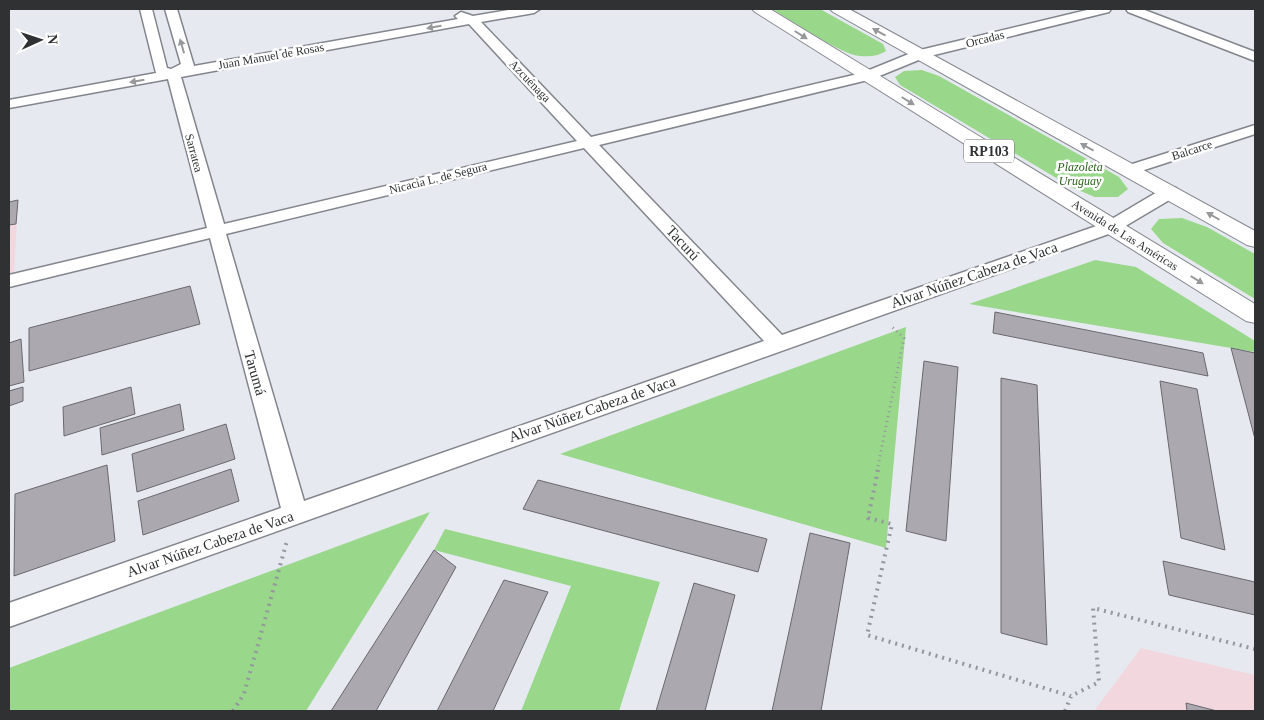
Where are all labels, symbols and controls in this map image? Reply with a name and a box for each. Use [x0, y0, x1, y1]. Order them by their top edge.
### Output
north arrow [15, 15, 65, 65]
one-way arrow [426, 23, 442, 31]
one-way arrow [873, 27, 886, 36]
street label: Orcadas [964, 27, 1006, 51]
one-way arrow [794, 30, 807, 39]
text: N [45, 34, 60, 45]
one-way arrow [178, 38, 186, 53]
street label: Juan Manuel de Rosas [217, 40, 326, 72]
street label: Azcuénaga [506, 57, 554, 106]
one-way arrow [128, 77, 144, 85]
one-way arrow [902, 97, 915, 106]
street label: Sarratea [182, 132, 206, 174]
street label: Balcarce [1170, 137, 1214, 163]
road number: RP103 [964, 140, 1014, 162]
one-way arrow [1080, 142, 1093, 151]
street label: Nicacia L. de Segura [387, 159, 489, 197]
park label: Plazoleta Uruguay [1056, 160, 1103, 188]
street label: Avenida de Las Américas [1069, 197, 1181, 274]
one-way arrow [1205, 212, 1220, 220]
street label: Tacurú [663, 222, 703, 264]
street label: Alvar Núñez Cabeza de Vaca [888, 239, 1060, 311]
one-way arrow [1191, 275, 1204, 284]
street label: Tarumá [241, 349, 269, 397]
street label: Alvar Núñez Cabeza de Vaca [506, 373, 678, 445]
street label: Alvar Núñez Cabeza de Vaca [124, 508, 296, 580]

